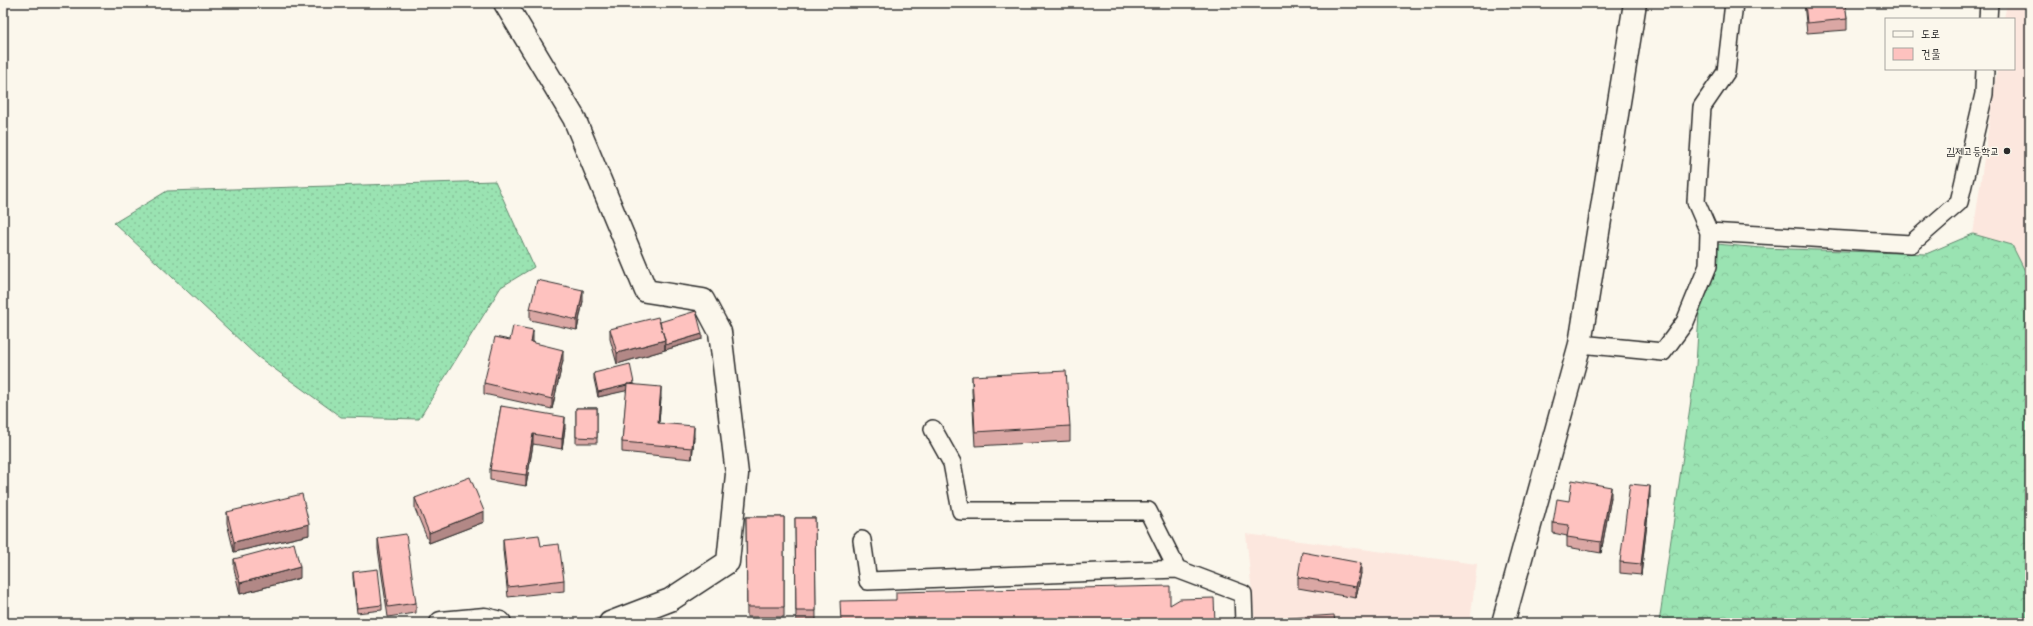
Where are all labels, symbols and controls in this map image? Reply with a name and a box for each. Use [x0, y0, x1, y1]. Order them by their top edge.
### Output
legend [1885, 18, 2015, 70]
text: 도로 [1921, 26, 1940, 41]
text: 건물 [1921, 46, 1941, 61]
place label: 김제고등학교 [1946, 144, 1999, 158]
marker: 김제고등학교 [2002, 146, 2012, 156]

